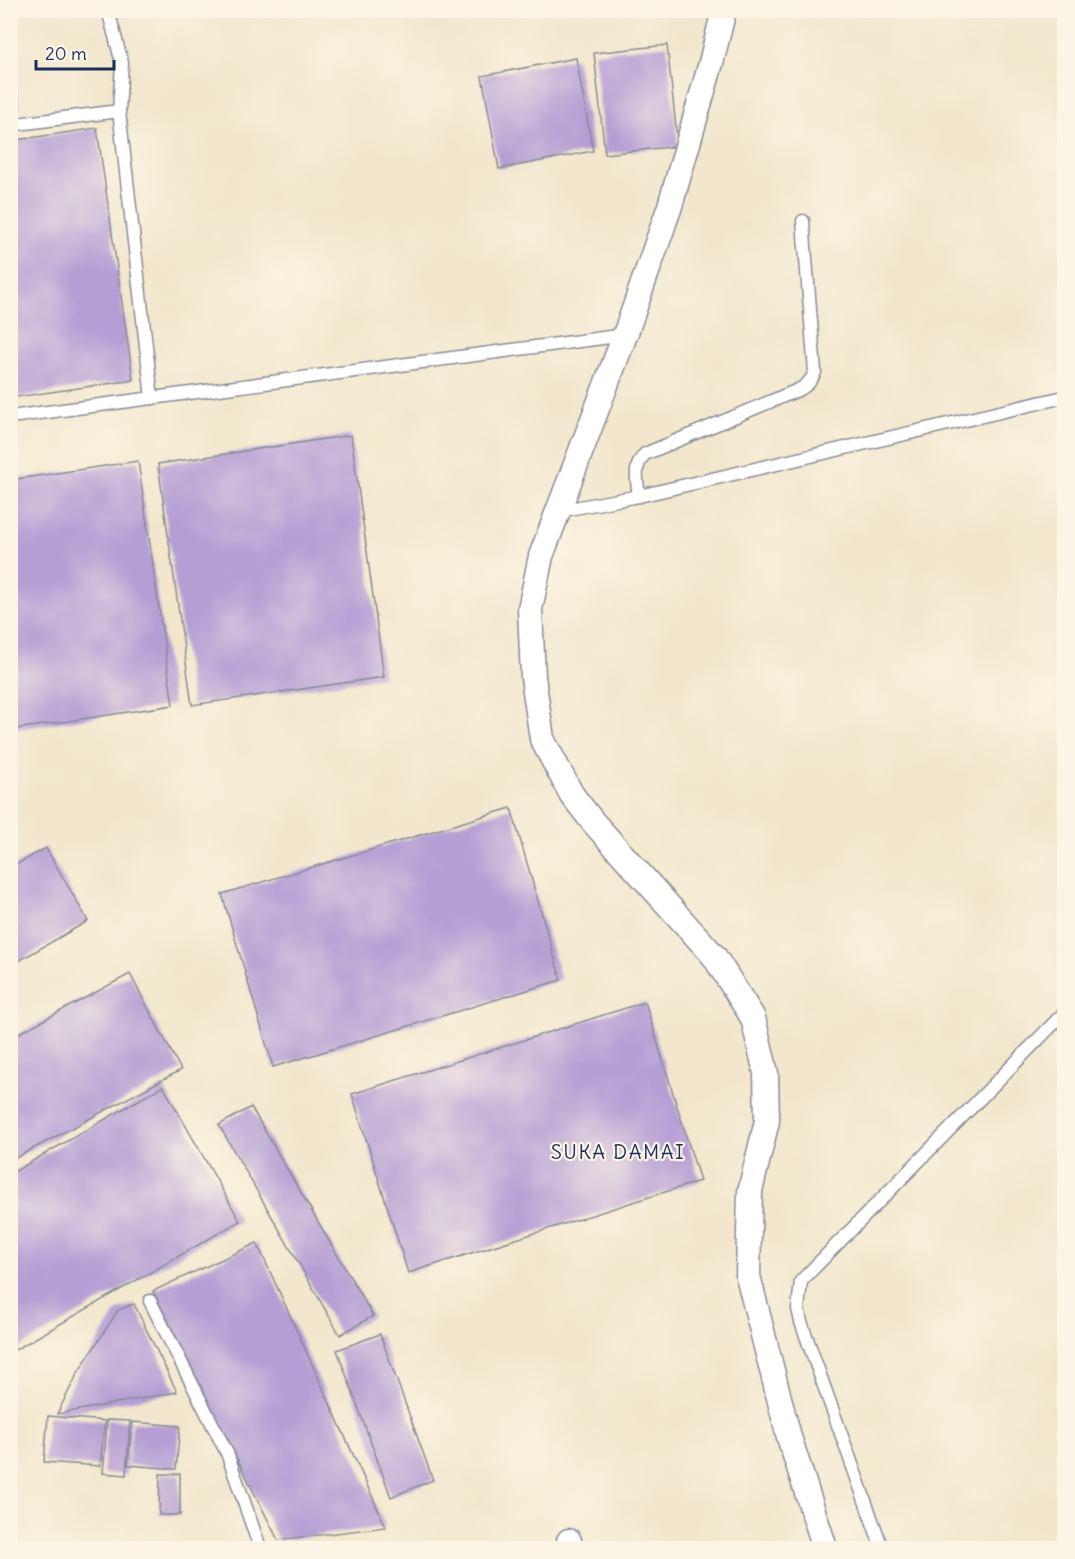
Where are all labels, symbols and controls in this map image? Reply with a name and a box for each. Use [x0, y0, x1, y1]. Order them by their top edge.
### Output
scale bar [36, 33, 114, 71]
text: 20 m [45, 42, 87, 65]
district label: SUKA DAMAI [551, 1139, 685, 1164]

